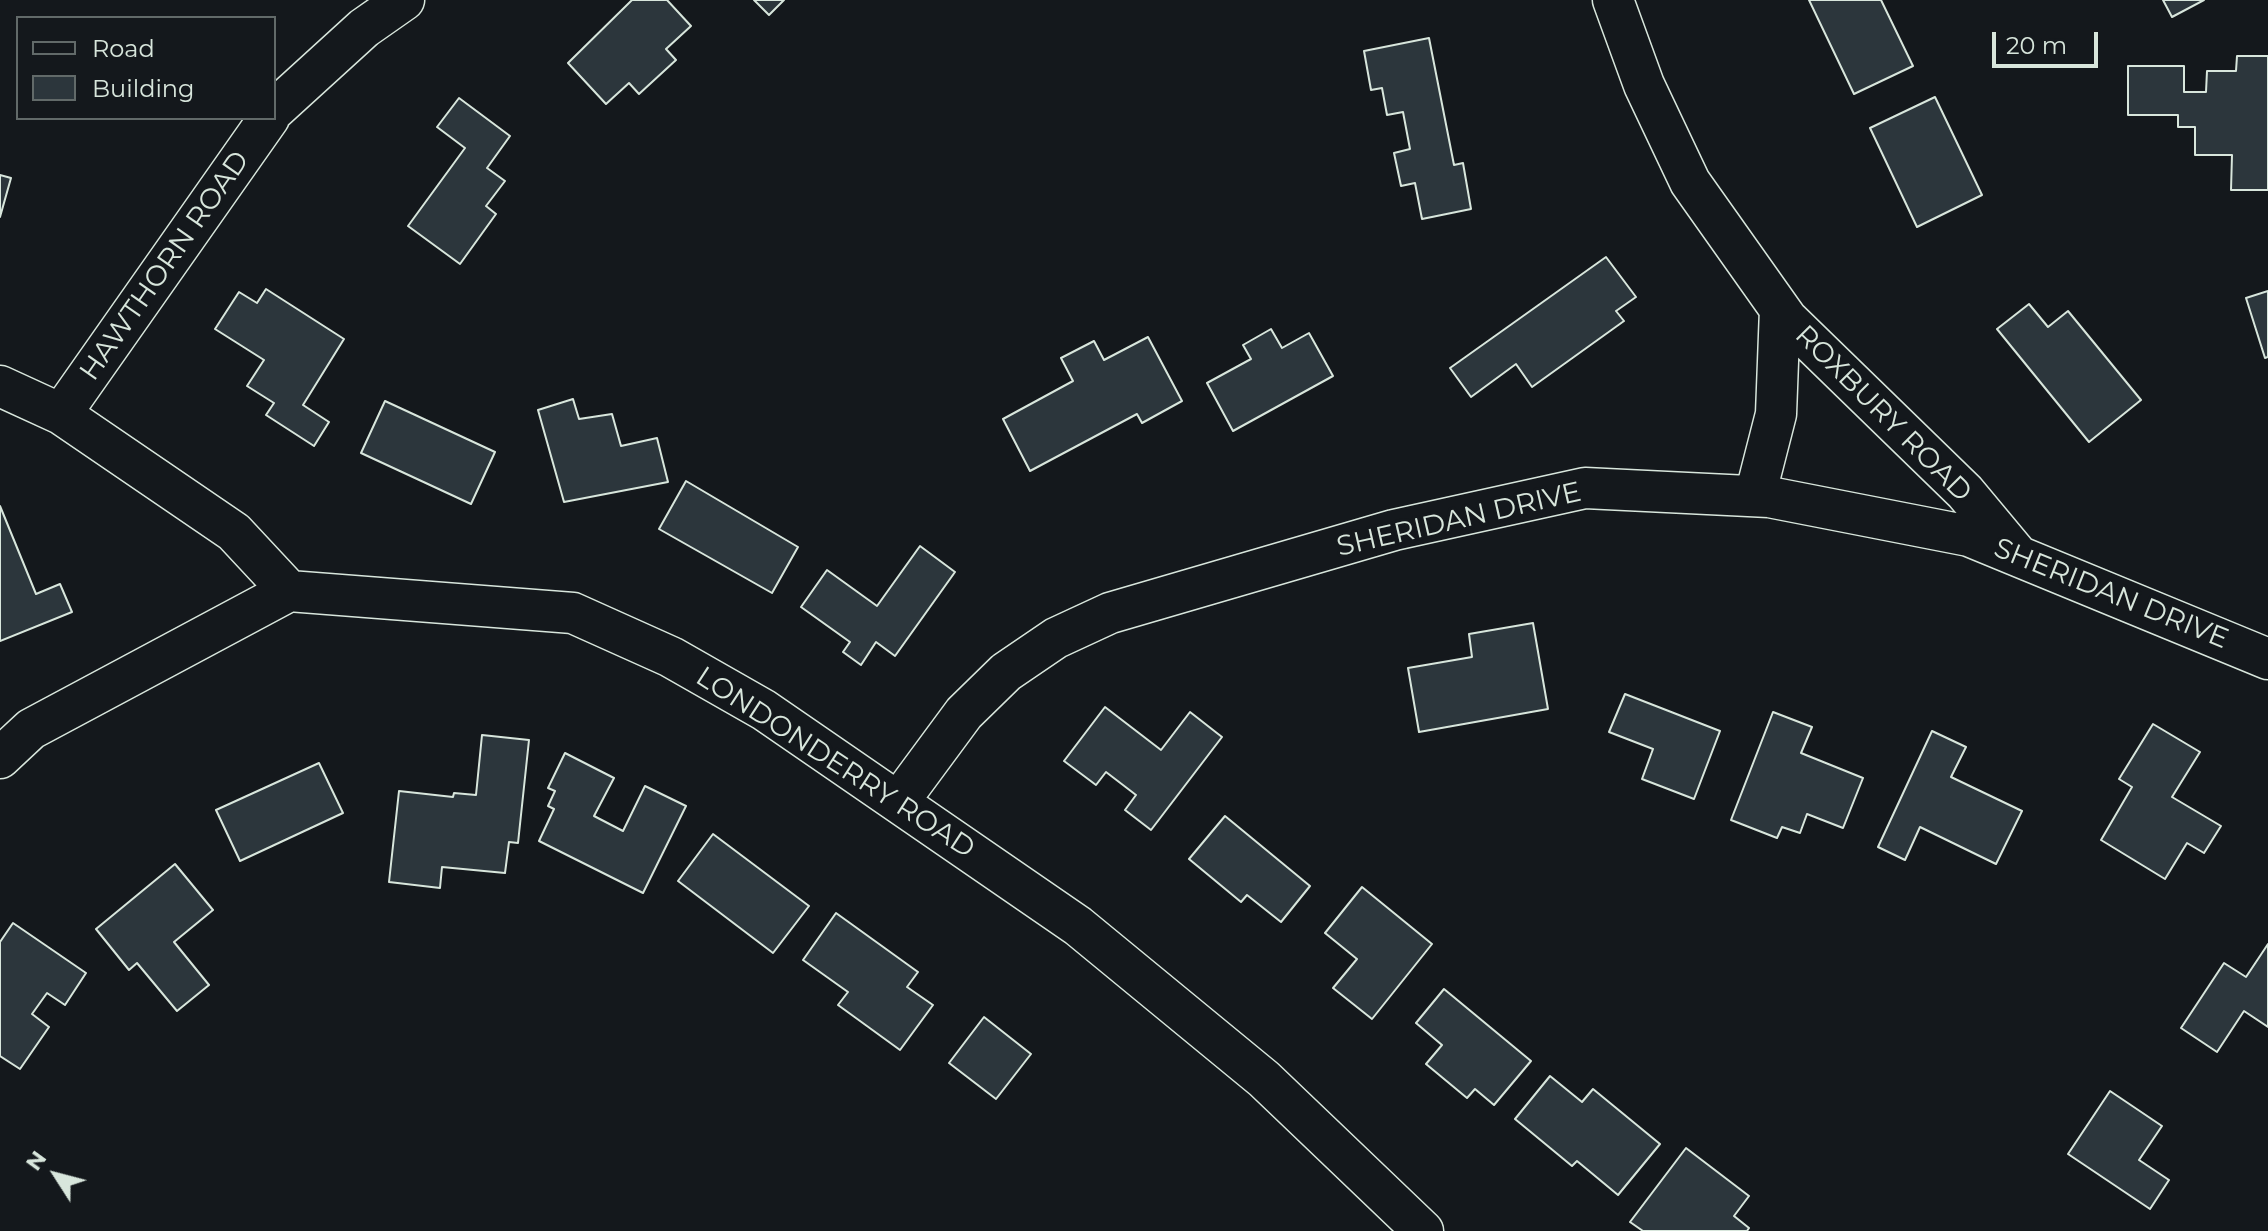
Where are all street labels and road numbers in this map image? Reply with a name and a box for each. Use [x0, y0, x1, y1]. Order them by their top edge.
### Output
street label: HAWTHORN ROAD [73, 145, 257, 387]
street label: ROXBURY ROAD [1788, 319, 1978, 509]
street label: SHERIDAN DRIVE [1334, 476, 1584, 564]
street label: SHERIDAN DRIVE [1989, 532, 2233, 656]
street label: LONDONDERRY ROAD [689, 660, 981, 866]

